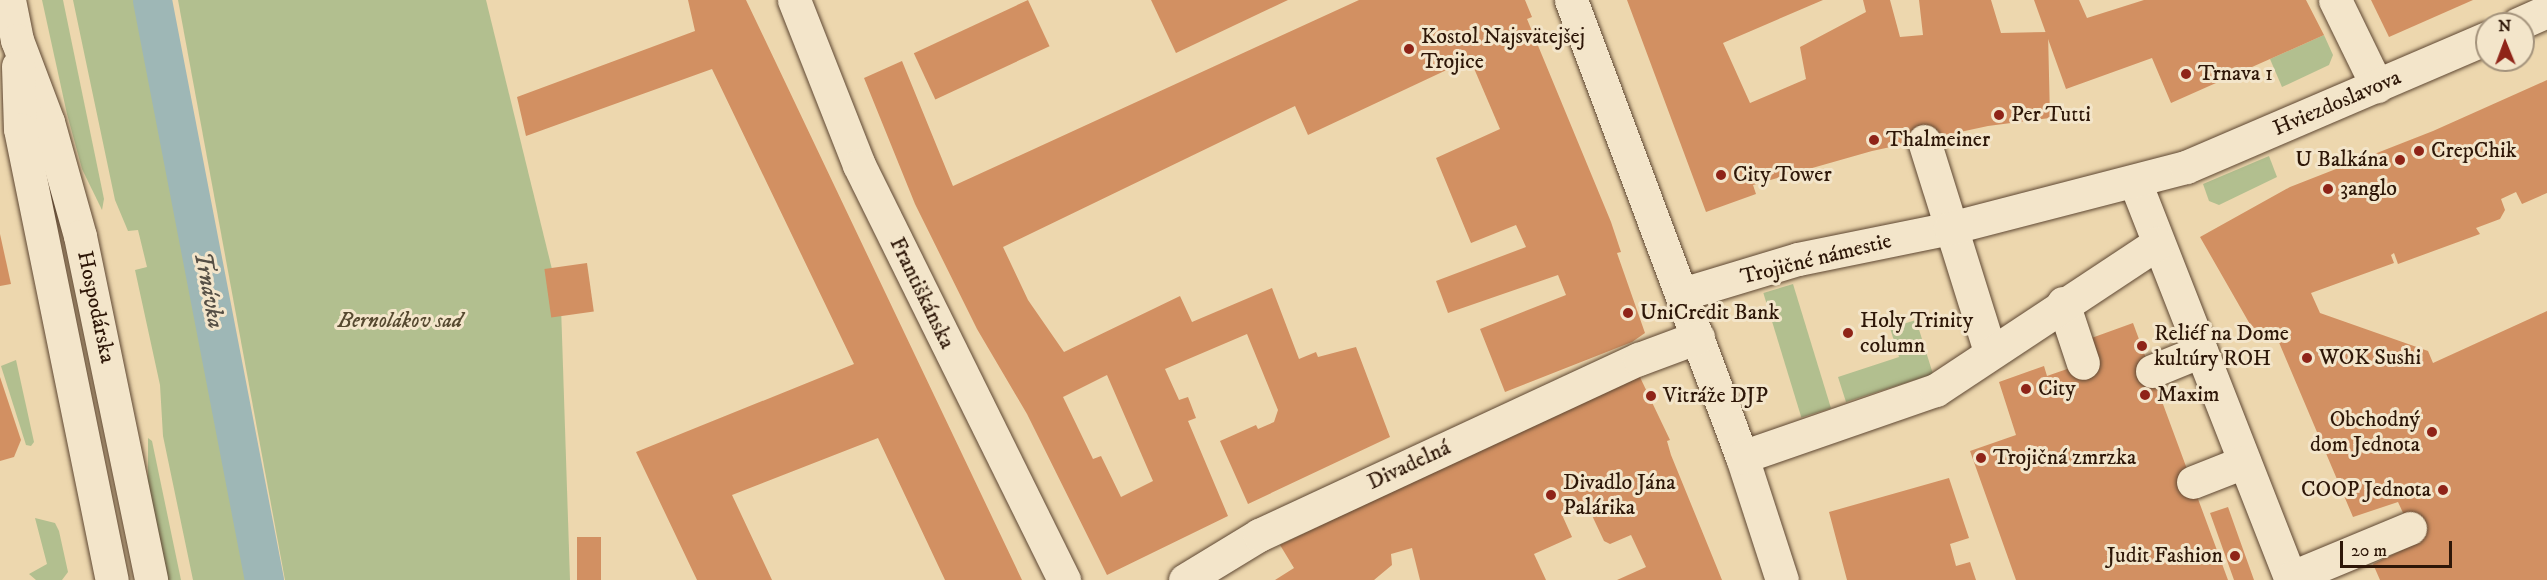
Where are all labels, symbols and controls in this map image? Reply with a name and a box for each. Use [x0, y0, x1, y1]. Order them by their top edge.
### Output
north arrow [2475, 12, 2535, 72]
text: N [2498, 16, 2511, 36]
place label: Kostol Najsvätejšej Trojice [1421, 23, 1585, 74]
marker: Kostol Najsvätejšej Trojice [1402, 42, 1416, 56]
place label: Trnava 1 [2198, 61, 2273, 87]
street label: Hviezdoslavova [2269, 64, 2405, 142]
marker: Trnava 1 [2179, 67, 2193, 81]
place label: Per Tutti [2011, 102, 2091, 128]
marker: Per Tutti [1992, 108, 2006, 122]
place label: Thalmeiner [1886, 127, 1990, 153]
marker: Thalmeiner [1867, 133, 1881, 147]
place label: CrepChik [2431, 138, 2517, 164]
marker: CrepChik [2412, 144, 2426, 158]
place label: U Balkána [2295, 147, 2388, 173]
marker: U Balkána [2393, 153, 2407, 167]
place label: City Tower [1733, 162, 1832, 188]
marker: City Tower [1714, 168, 1728, 182]
place label: 3anglo [2340, 176, 2397, 202]
marker: 3anglo [2321, 182, 2335, 196]
street label: Trojičné námestie [1738, 228, 1894, 290]
street label: Františkánska [884, 233, 960, 353]
street label: Hospodárska [71, 248, 121, 366]
water label: Trnávka [186, 249, 230, 331]
place label: UniCredit Bank [1640, 300, 1779, 326]
marker: UniCredit Bank [1621, 306, 1635, 320]
place label: Holy Trinity column [1860, 307, 1973, 358]
park label: Bernolákov sad [338, 308, 462, 334]
place label: Reliéf na Dome kultúry ROH [2154, 320, 2289, 372]
marker: Holy Trinity column [1841, 326, 1855, 340]
marker: Reliéf na Dome kultúry ROH [2135, 339, 2149, 353]
place label: WOK Sushi [2319, 345, 2421, 371]
marker: WOK Sushi [2300, 351, 2314, 365]
place label: City [2038, 376, 2076, 402]
marker: City [2019, 382, 2033, 396]
place label: Maxim [2157, 382, 2219, 408]
place label: Vitráže DJP [1663, 383, 1768, 409]
marker: Maxim [2138, 388, 2152, 402]
marker: Vitráže DJP [1644, 389, 1658, 403]
place label: Obchodný dom Jednota [2310, 406, 2420, 458]
marker: Obchodný dom Jednota [2425, 425, 2439, 439]
street label: Divadelná [1363, 434, 1455, 496]
place label: Trojičná zmrzka [1993, 445, 2136, 471]
marker: Trojičná zmrzka [1974, 451, 1988, 465]
place label: Divadlo Jána Palárika [1563, 469, 1676, 520]
place label: COOP Jednota [2301, 477, 2431, 503]
marker: COOP Jednota [2436, 483, 2450, 497]
marker: Divadlo Jána Palárika [1544, 488, 1558, 502]
scale bar [2343, 529, 2456, 567]
text: 20 m [2351, 540, 2387, 562]
place label: Judit Fashion [2107, 543, 2223, 569]
marker: Judit Fashion [2228, 549, 2242, 563]

